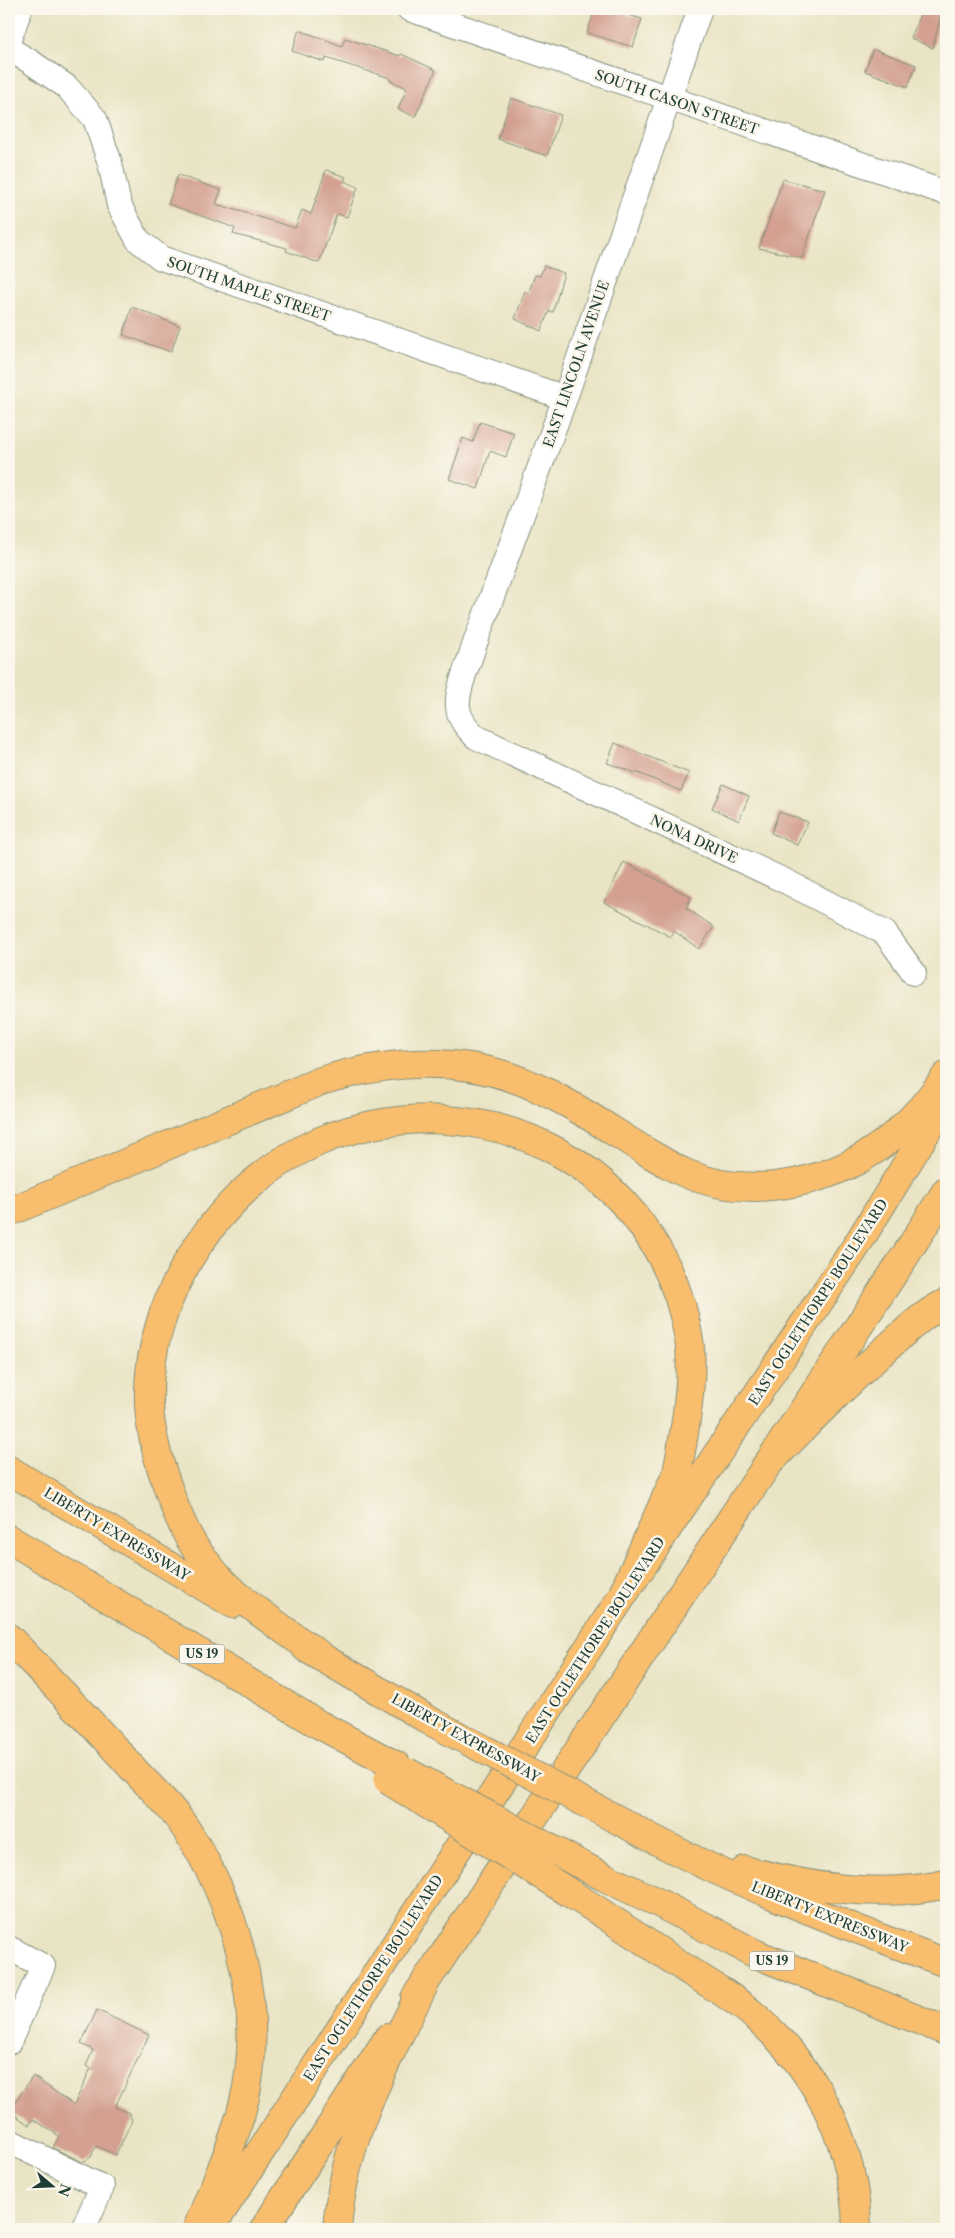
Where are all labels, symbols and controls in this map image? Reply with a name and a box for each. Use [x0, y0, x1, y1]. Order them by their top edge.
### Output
street label: SOUTH CASON STREET [593, 65, 762, 139]
street label: SOUTH MAPLE STREET [165, 252, 334, 326]
street label: EAST LINCOLN AVENUE [539, 278, 613, 450]
street label: NONA DRIVE [647, 811, 741, 867]
street label: EAST OGLETHORPE BOULEVARD [744, 1195, 892, 1409]
street label: LIBERTY EXPRESSWAY [41, 1483, 194, 1585]
street label: EAST OGLETHORPE BOULEVARD [521, 1533, 669, 1747]
road number: US 19 [180, 1645, 224, 1664]
street label: LIBERTY EXPRESSWAY [388, 1690, 544, 1787]
street label: EAST OGLETHORPE BOULEVARD [299, 1871, 447, 2085]
street label: LIBERTY EXPRESSWAY [749, 1877, 912, 1957]
road number: US 19 [750, 1952, 794, 1970]
north arrow [28, 2160, 78, 2210]
text: N [54, 2182, 75, 2199]

